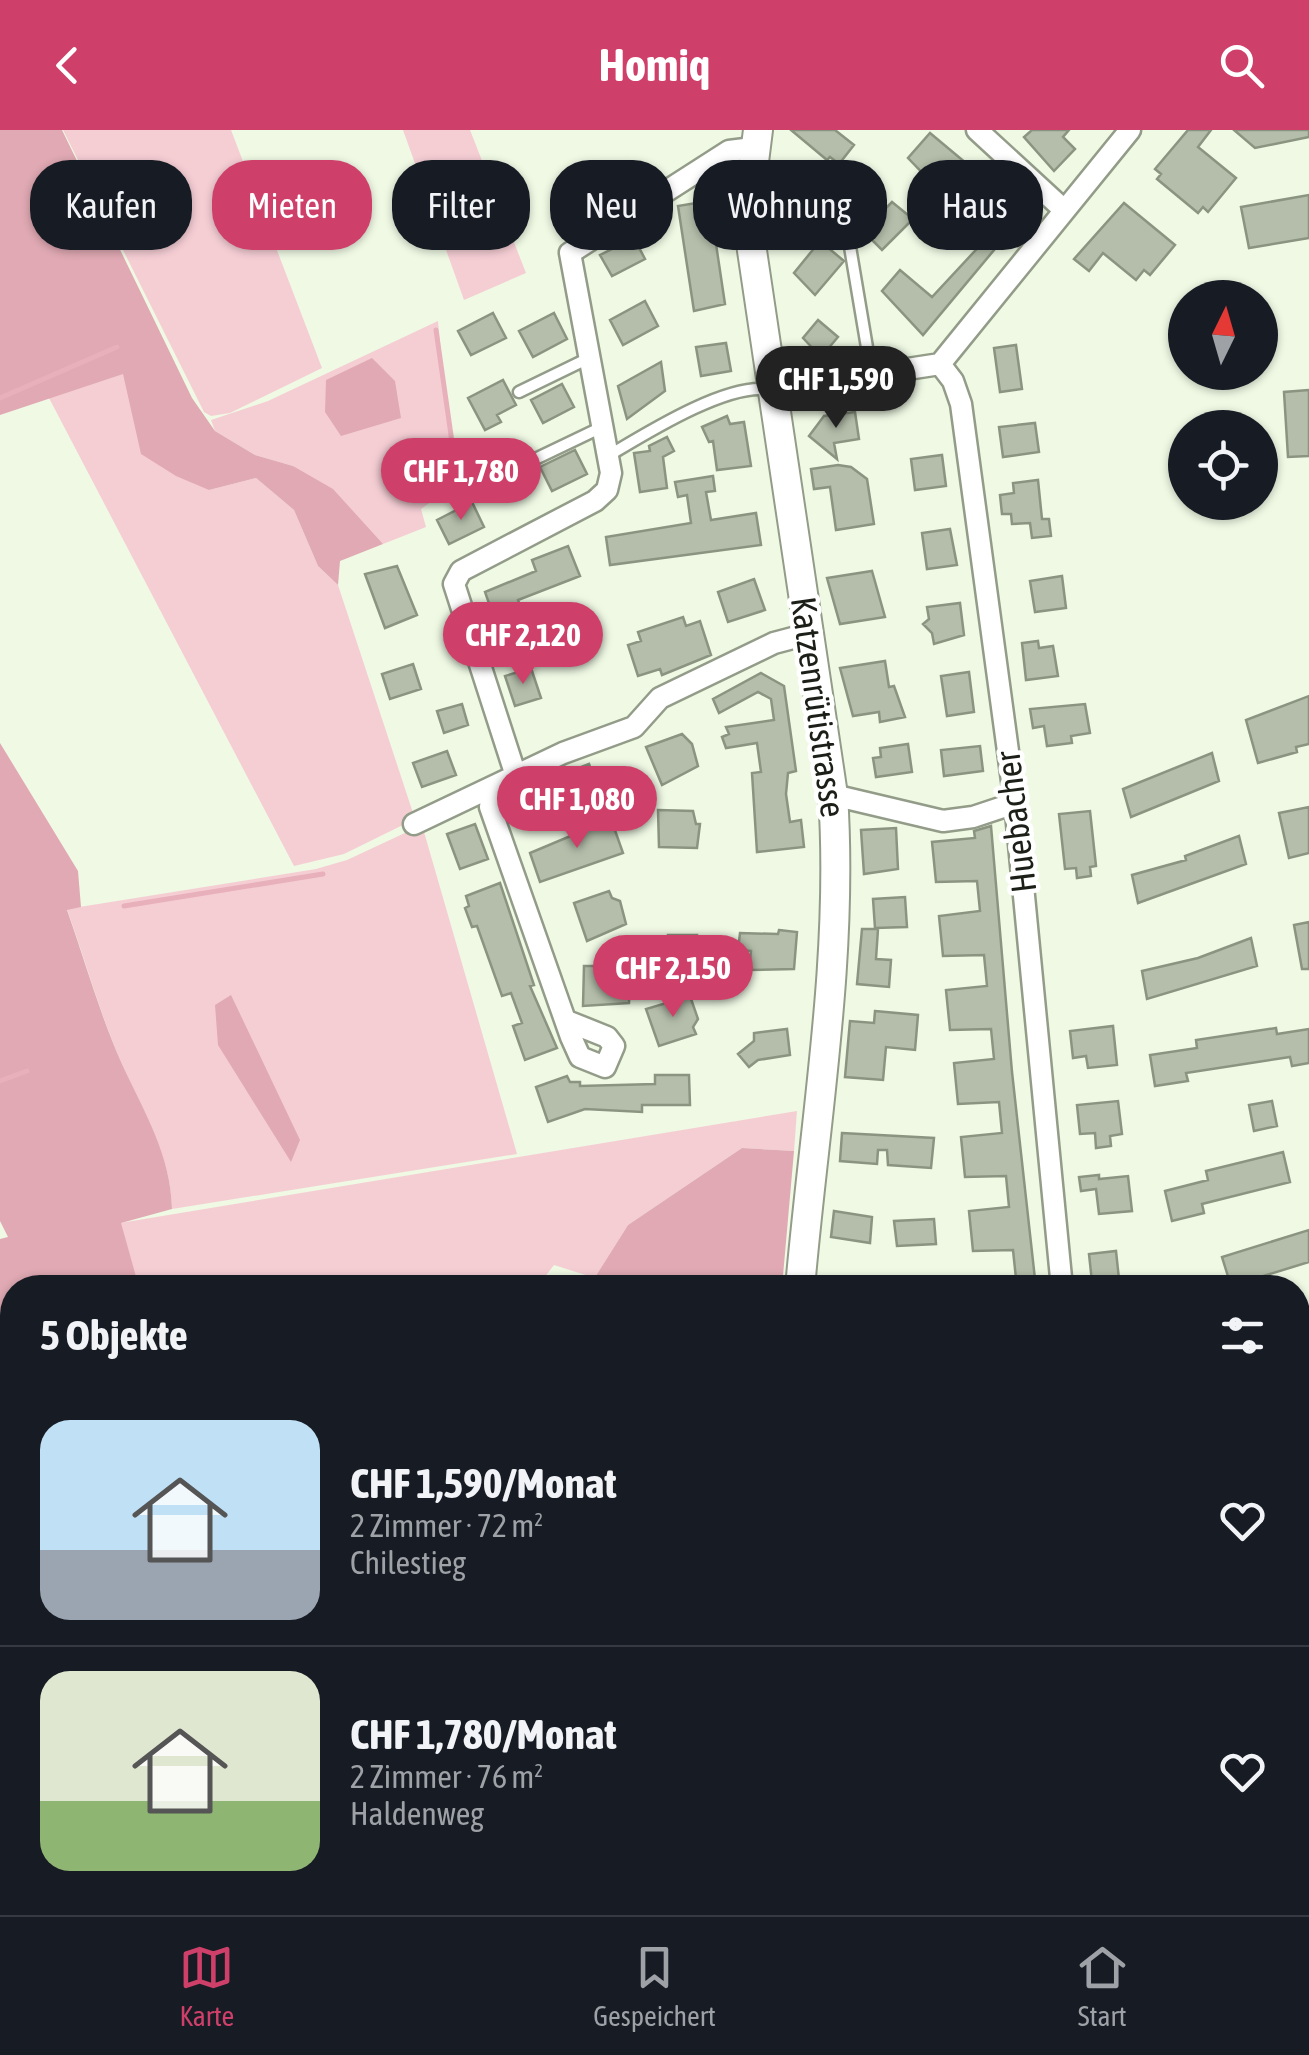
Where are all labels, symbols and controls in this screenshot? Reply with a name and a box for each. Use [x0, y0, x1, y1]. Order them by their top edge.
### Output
icon: back [40, 38, 95, 93]
icon: search [1214, 38, 1269, 93]
text: Homiq [599, 39, 710, 91]
chip: Kaufen [30, 160, 192, 250]
chip: Mieten [212, 160, 372, 250]
chip: Filter [392, 160, 530, 250]
chip: Neu [550, 160, 673, 250]
chip: Wohnung [693, 160, 887, 250]
chip: Haus [907, 160, 1043, 250]
north arrow [1168, 280, 1278, 390]
map controls [1168, 280, 1278, 520]
pin: CHF 1,590 [722, 346, 950, 431]
text: CHF 1,590 [778, 360, 894, 397]
button: locate [1168, 410, 1278, 520]
pin: CHF 1,780 [347, 438, 575, 523]
text: CHF 1,780 [403, 452, 519, 489]
street label: Katzenrütistrasse [784, 594, 854, 820]
pin: CHF 2,120 [409, 602, 637, 687]
text: CHF 2,120 [465, 616, 581, 653]
street label: Huebacher [986, 748, 1044, 895]
pin: CHF 1,080 [463, 766, 691, 851]
text: CHF 1,080 [519, 780, 635, 817]
pin: CHF 2,150 [559, 935, 787, 1020]
text: CHF 2,150 [615, 949, 731, 986]
icon: filters [1215, 1308, 1270, 1363]
text: 5 Objekte [40, 1311, 188, 1359]
text: CHF 1,590/Monat [350, 1459, 617, 1507]
icon: home [120, 1460, 240, 1580]
icon: heart [1215, 1493, 1270, 1548]
text: 2 Zimmer · 72 m² [350, 1507, 543, 1544]
text: Chilestieg [350, 1544, 466, 1581]
text: CHF 1,780/Monat [350, 1710, 617, 1758]
icon: home [120, 1711, 240, 1831]
icon: heart [1215, 1744, 1270, 1799]
text: 2 Zimmer · 76 m² [350, 1758, 543, 1795]
text: Haldenweg [350, 1795, 484, 1832]
tab: Karte [179, 1940, 234, 2032]
tab: Gespeichert [593, 1940, 716, 2032]
tab: Start [1075, 1940, 1130, 2032]

